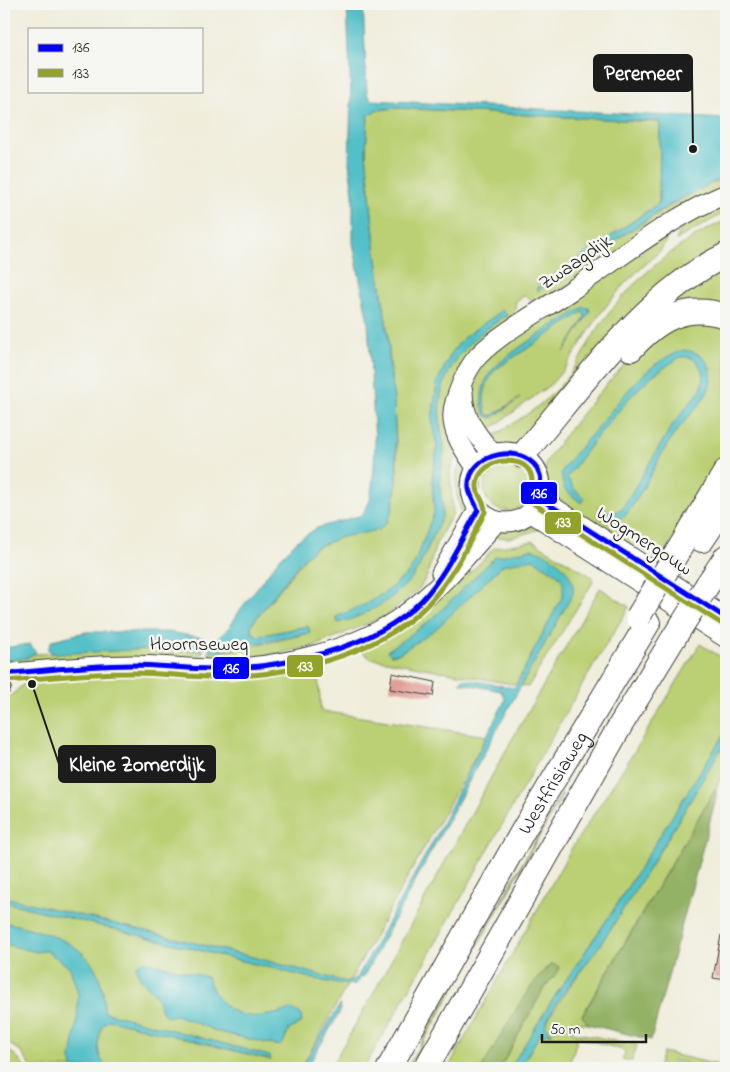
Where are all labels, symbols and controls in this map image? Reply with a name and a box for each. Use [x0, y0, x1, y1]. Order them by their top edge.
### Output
legend [28, 28, 202, 92]
text: 136 [72, 37, 90, 59]
callout: Peremeer [594, 55, 692, 91]
text: Peremeer [604, 60, 682, 90]
text: 133 [72, 63, 89, 85]
street label: Zwaagdijk [534, 228, 620, 299]
line badge: 136 [520, 481, 558, 505]
text: 136 [531, 484, 548, 505]
street label: Wogmergouw [589, 500, 697, 585]
line badge: 133 [544, 511, 582, 535]
text: 133 [555, 513, 571, 534]
street label: Hoornseweg [150, 631, 248, 661]
line badge: 133 [286, 654, 324, 678]
line badge: 136 [212, 656, 250, 680]
text: 133 [297, 657, 313, 678]
text: 136 [223, 659, 240, 680]
street label: Westfrisiaweg [512, 727, 597, 841]
callout: Kleine Zomerdijk [59, 746, 215, 782]
text: Kleine Zomerdijk [69, 751, 206, 781]
scale bar [542, 1012, 646, 1044]
text: 50 m [550, 1019, 581, 1041]

